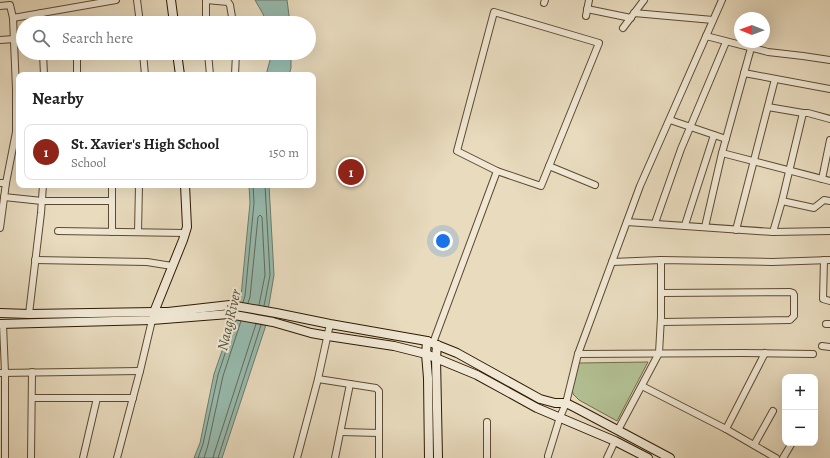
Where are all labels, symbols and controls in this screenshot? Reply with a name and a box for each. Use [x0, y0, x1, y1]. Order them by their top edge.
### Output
north arrow [734, 12, 770, 48]
search box [16, 16, 316, 60]
icon: search [30, 27, 52, 49]
text: Search here [62, 28, 133, 48]
text: Nearby [32, 87, 83, 110]
text: St. Xavier's High School [71, 134, 219, 154]
text: 1 [44, 144, 48, 161]
text: 150 m [269, 144, 299, 161]
text: School [71, 154, 106, 171]
pin: 1 [338, 157, 364, 187]
your location [433, 231, 453, 251]
water label: Naag River [212, 287, 246, 353]
map controls [782, 374, 818, 446]
button: + [782, 374, 818, 410]
button: − [782, 410, 818, 446]

